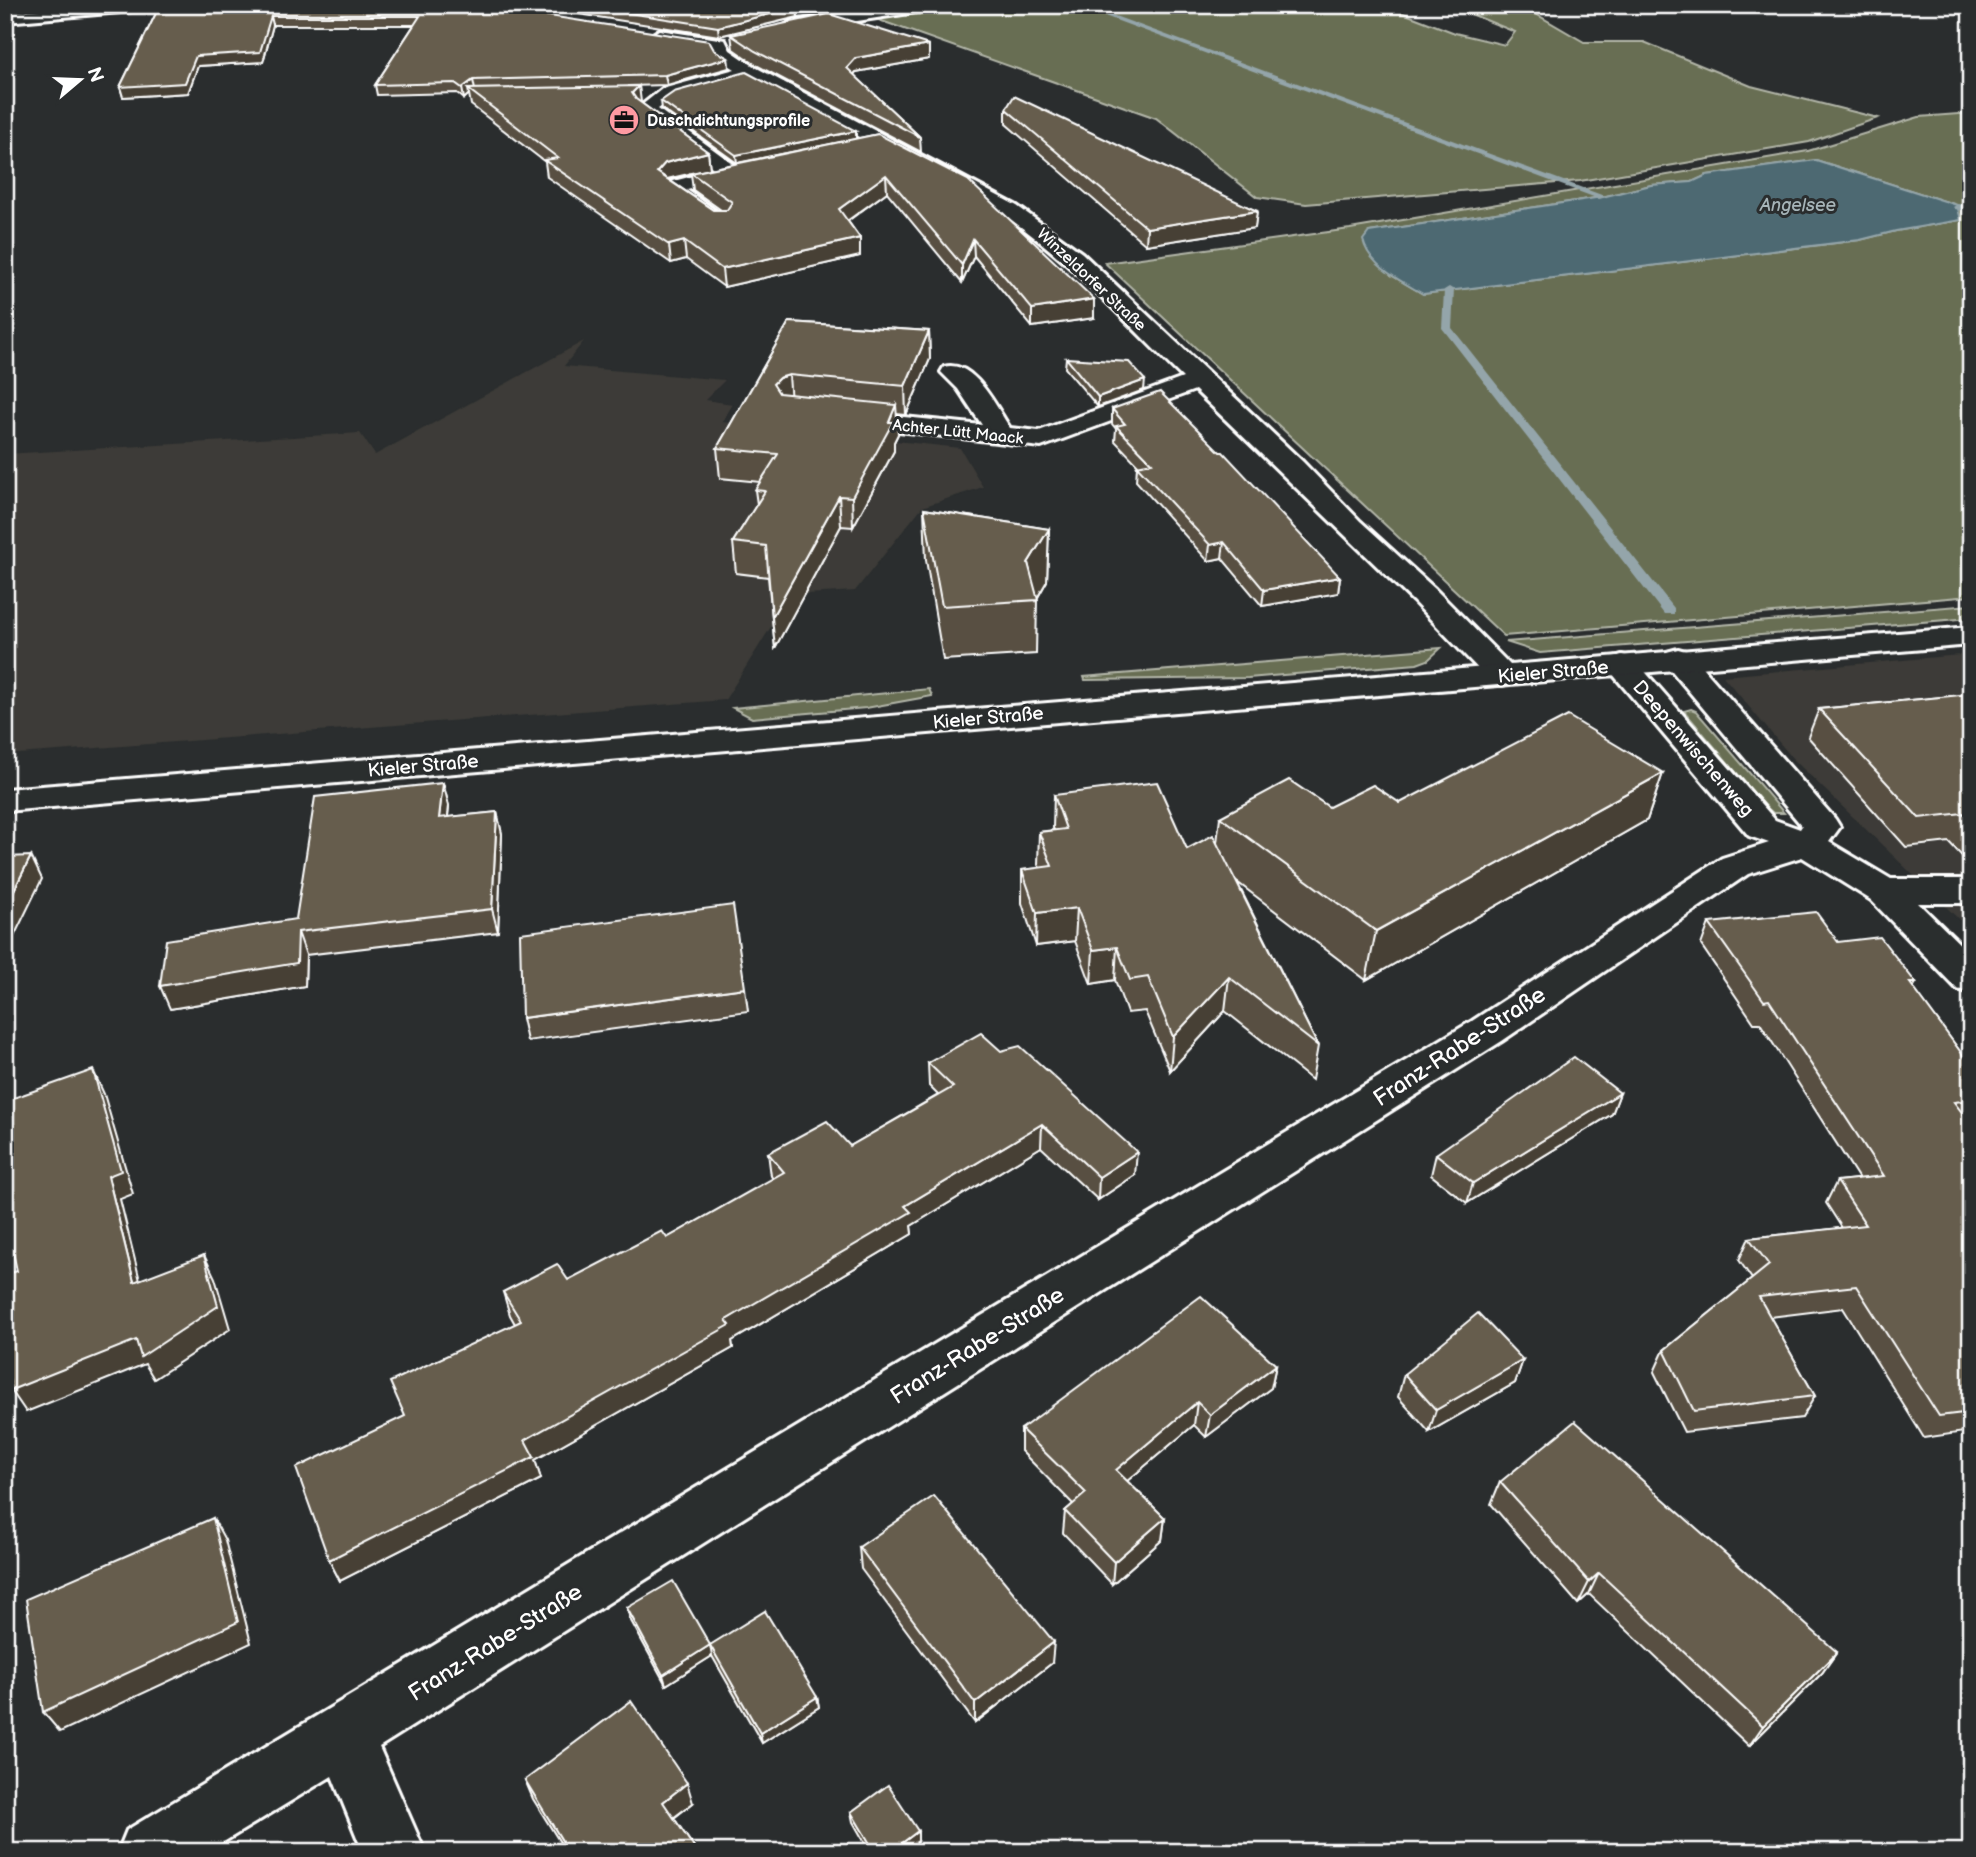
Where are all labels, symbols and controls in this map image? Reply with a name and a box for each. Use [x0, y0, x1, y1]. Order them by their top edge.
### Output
north arrow [46, 46, 116, 116]
text: N [81, 64, 108, 85]
office icon: Duschdichtungsprofile [607, 103, 641, 137]
place label: Duschdichtungsprofile [647, 112, 810, 131]
water label: Angelsee [1759, 195, 1836, 216]
street label: Winzeldorfer Straße [1033, 225, 1150, 336]
street label: Achter Lütt Maack [891, 416, 1024, 449]
street label: Kieler Straße [1497, 656, 1610, 689]
street label: Deepenwischenweg [1627, 676, 1758, 822]
street label: Kieler Straße [932, 702, 1045, 735]
street label: Kieler Straße [367, 750, 480, 783]
street label: Franz-Rabe-Straße [1368, 981, 1551, 1113]
street label: Franz-Rabe-Straße [885, 1281, 1070, 1411]
street label: Franz-Rabe-Straße [403, 1578, 588, 1708]

